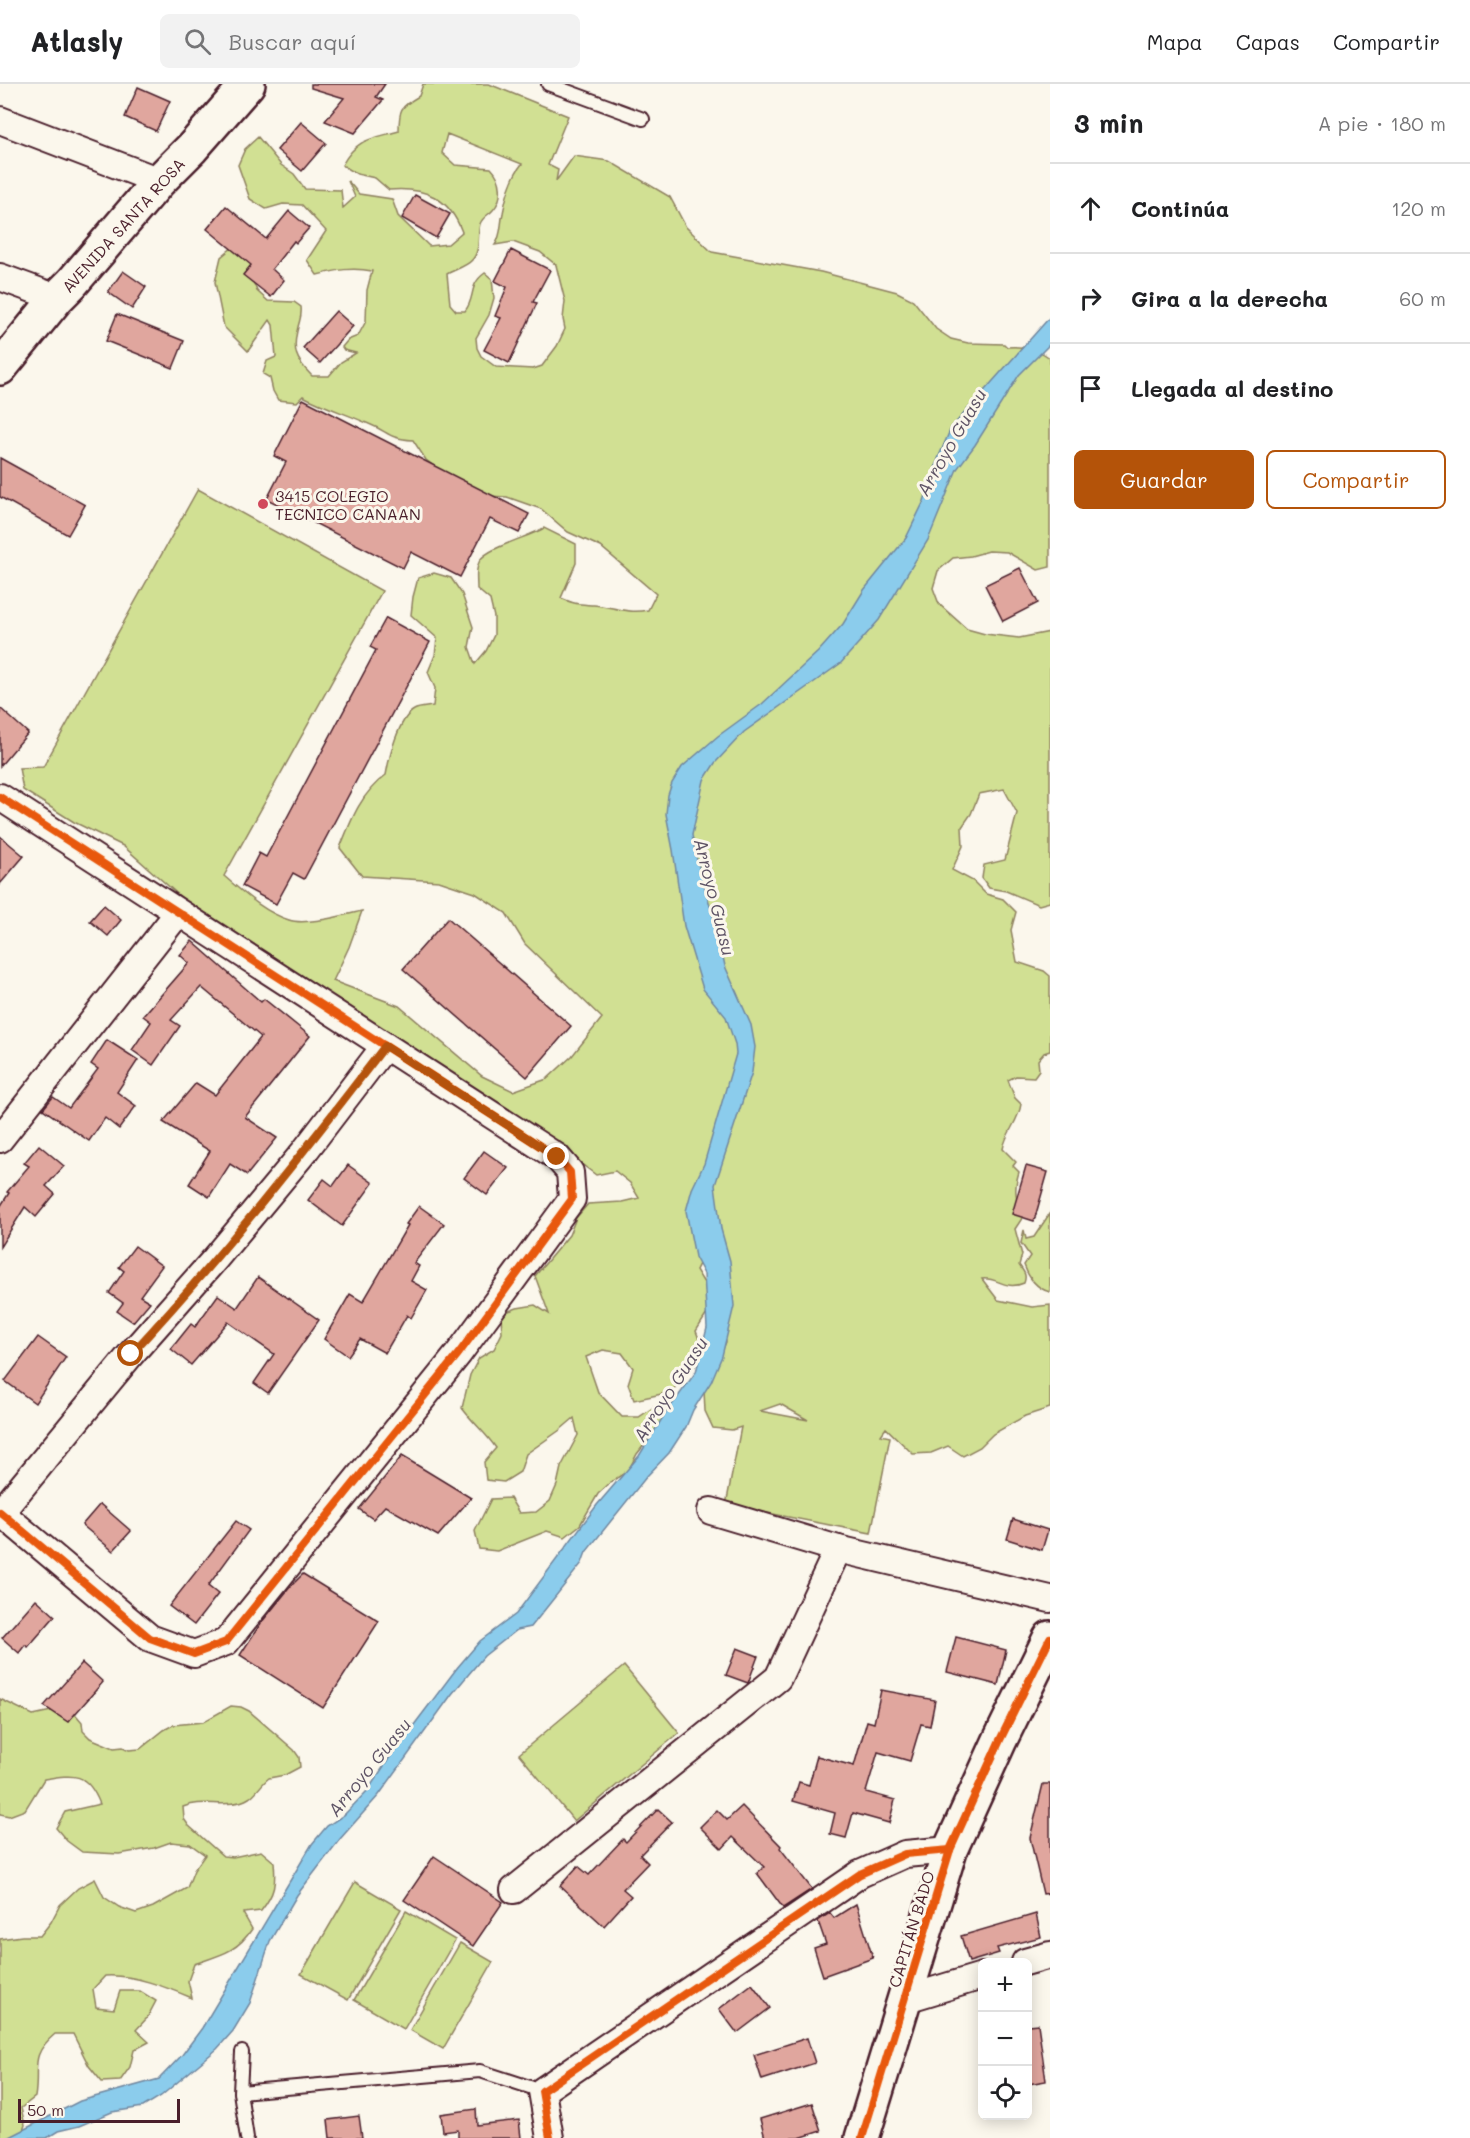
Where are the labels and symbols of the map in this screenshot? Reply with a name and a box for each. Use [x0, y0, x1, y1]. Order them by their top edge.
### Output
street label: AVENIDA SANTA ROSA [57, 153, 189, 297]
water label: Arroyo Guasu [911, 384, 991, 500]
place label: 3415 COLEGIO TECNICO CANAAN [275, 485, 421, 524]
marker: 3415 COLEGIO TECNICO CANAAN [256, 497, 270, 511]
water label: Arroyo Guasu [689, 836, 741, 958]
route end [543, 1143, 569, 1169]
water label: Arroyo Guasu [627, 1332, 713, 1446]
route start [117, 1340, 143, 1366]
water label: Arroyo Guasu [322, 1713, 416, 1821]
street label: CAPITÁN BADO [883, 1868, 939, 1990]
scale bar [18, 2096, 180, 2124]

